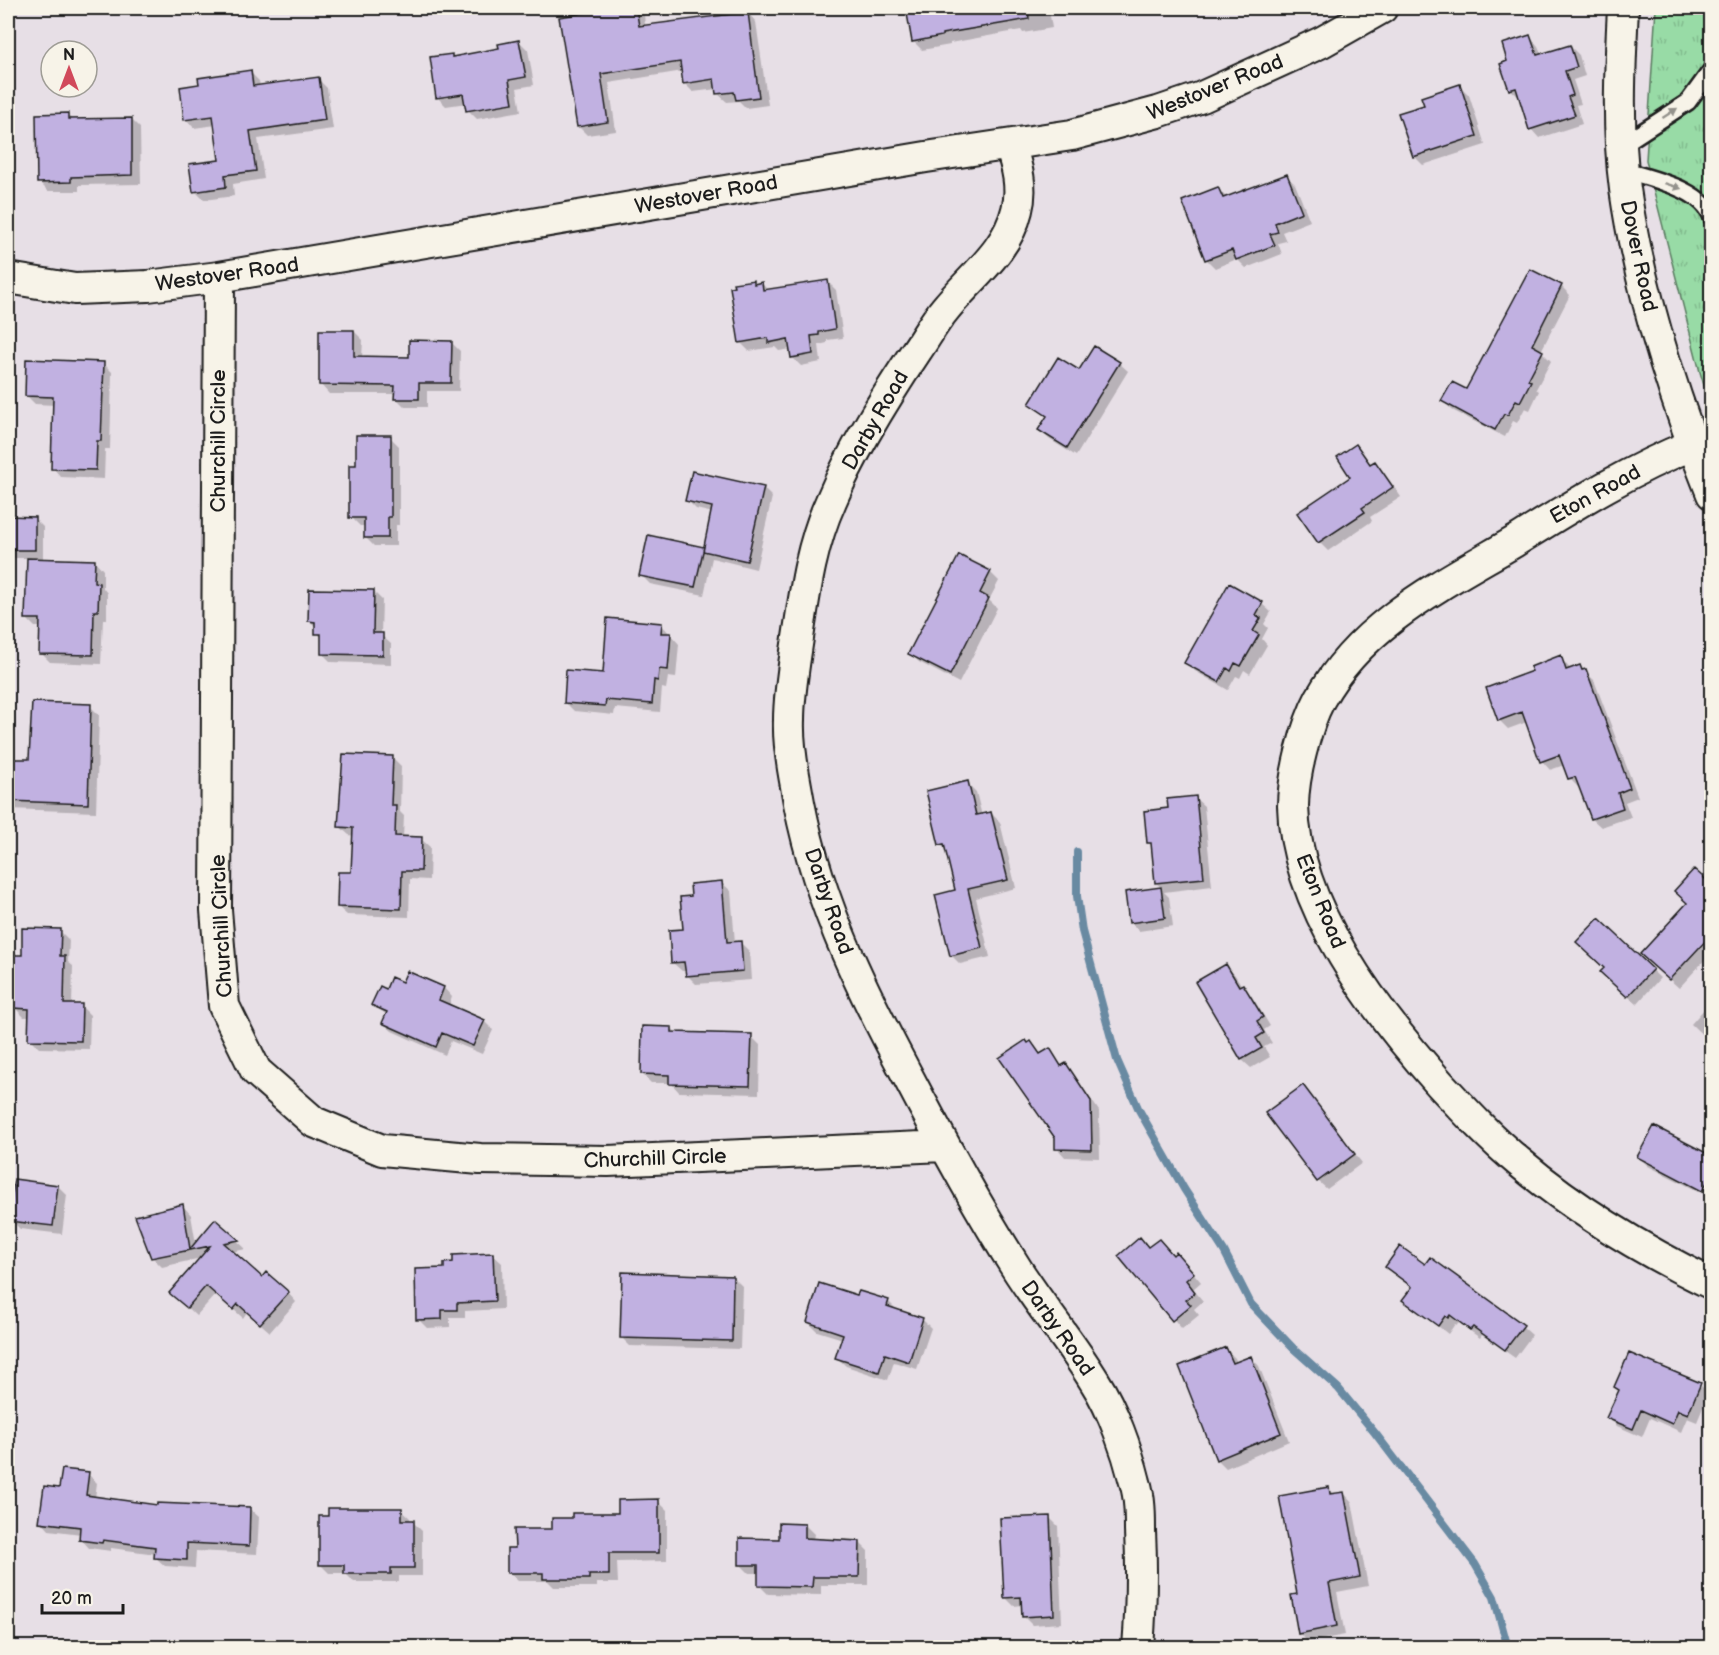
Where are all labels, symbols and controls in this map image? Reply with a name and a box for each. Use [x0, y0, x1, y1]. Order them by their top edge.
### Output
north arrow [39, 39, 99, 99]
text: N [63, 46, 75, 65]
street label: Westover Road [1143, 49, 1287, 126]
one-way arrow [1662, 108, 1679, 119]
street label: Westover Road [633, 170, 780, 219]
one-way arrow [1664, 182, 1682, 192]
street label: Dover Road [1615, 198, 1663, 314]
street label: Westover Road [154, 252, 300, 297]
street label: Darby Road [837, 366, 914, 474]
street label: Churchill Circle [206, 369, 231, 513]
street label: Eton Road [1545, 459, 1645, 530]
street label: Darby Road [799, 845, 858, 958]
street label: Eton Road [1290, 850, 1351, 952]
street label: Churchill Circle [205, 854, 238, 998]
street label: Churchill Circle [583, 1144, 727, 1173]
street label: Darby Road [1016, 1276, 1100, 1381]
scale bar [42, 1577, 123, 1615]
text: 20 m [51, 1588, 92, 1609]

